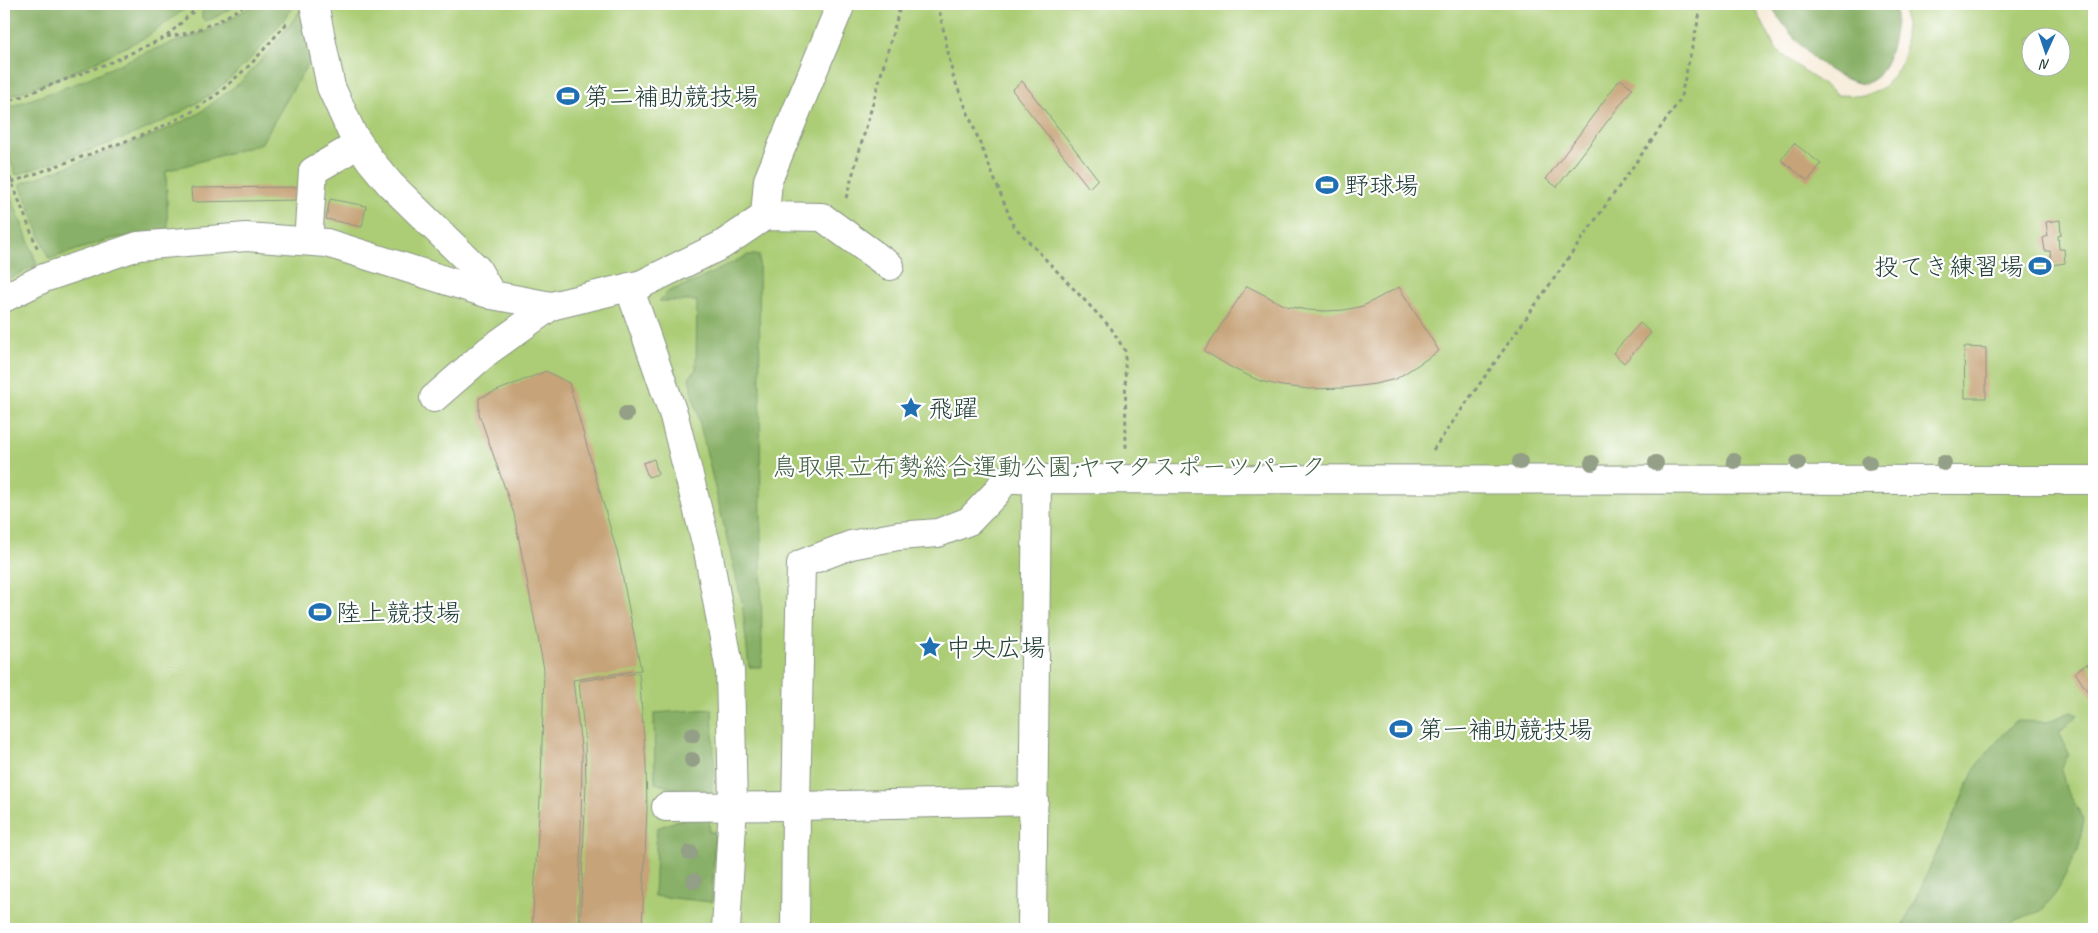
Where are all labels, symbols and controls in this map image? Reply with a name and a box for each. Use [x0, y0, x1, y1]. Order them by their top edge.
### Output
north arrow [2020, 28, 2070, 78]
text: N [2038, 56, 2050, 73]
place label: 第二補助競技場 [584, 81, 759, 113]
sports icon: 第二補助競技場 [555, 83, 581, 109]
place label: 野球場 [1344, 170, 1419, 202]
sports icon: 野球場 [1314, 172, 1340, 198]
place label: 投てき練習場 [1874, 251, 2024, 283]
sports icon: 投てき練習場 [2027, 253, 2053, 279]
place label: 飛躍 [928, 393, 978, 425]
place icon: 飛躍 [898, 395, 924, 421]
park label: 鳥取県立布勢総合運動公園;ヤマタスポーツパーク [772, 451, 1326, 483]
place label: 陸上競技場 [336, 597, 461, 629]
sports icon: 陸上競技場 [307, 599, 333, 625]
place label: 中央広場 [946, 632, 1046, 664]
place icon: 中央広場 [917, 634, 943, 660]
place label: 第一補助競技場 [1418, 714, 1593, 746]
sports icon: 第一補助競技場 [1388, 716, 1414, 742]

